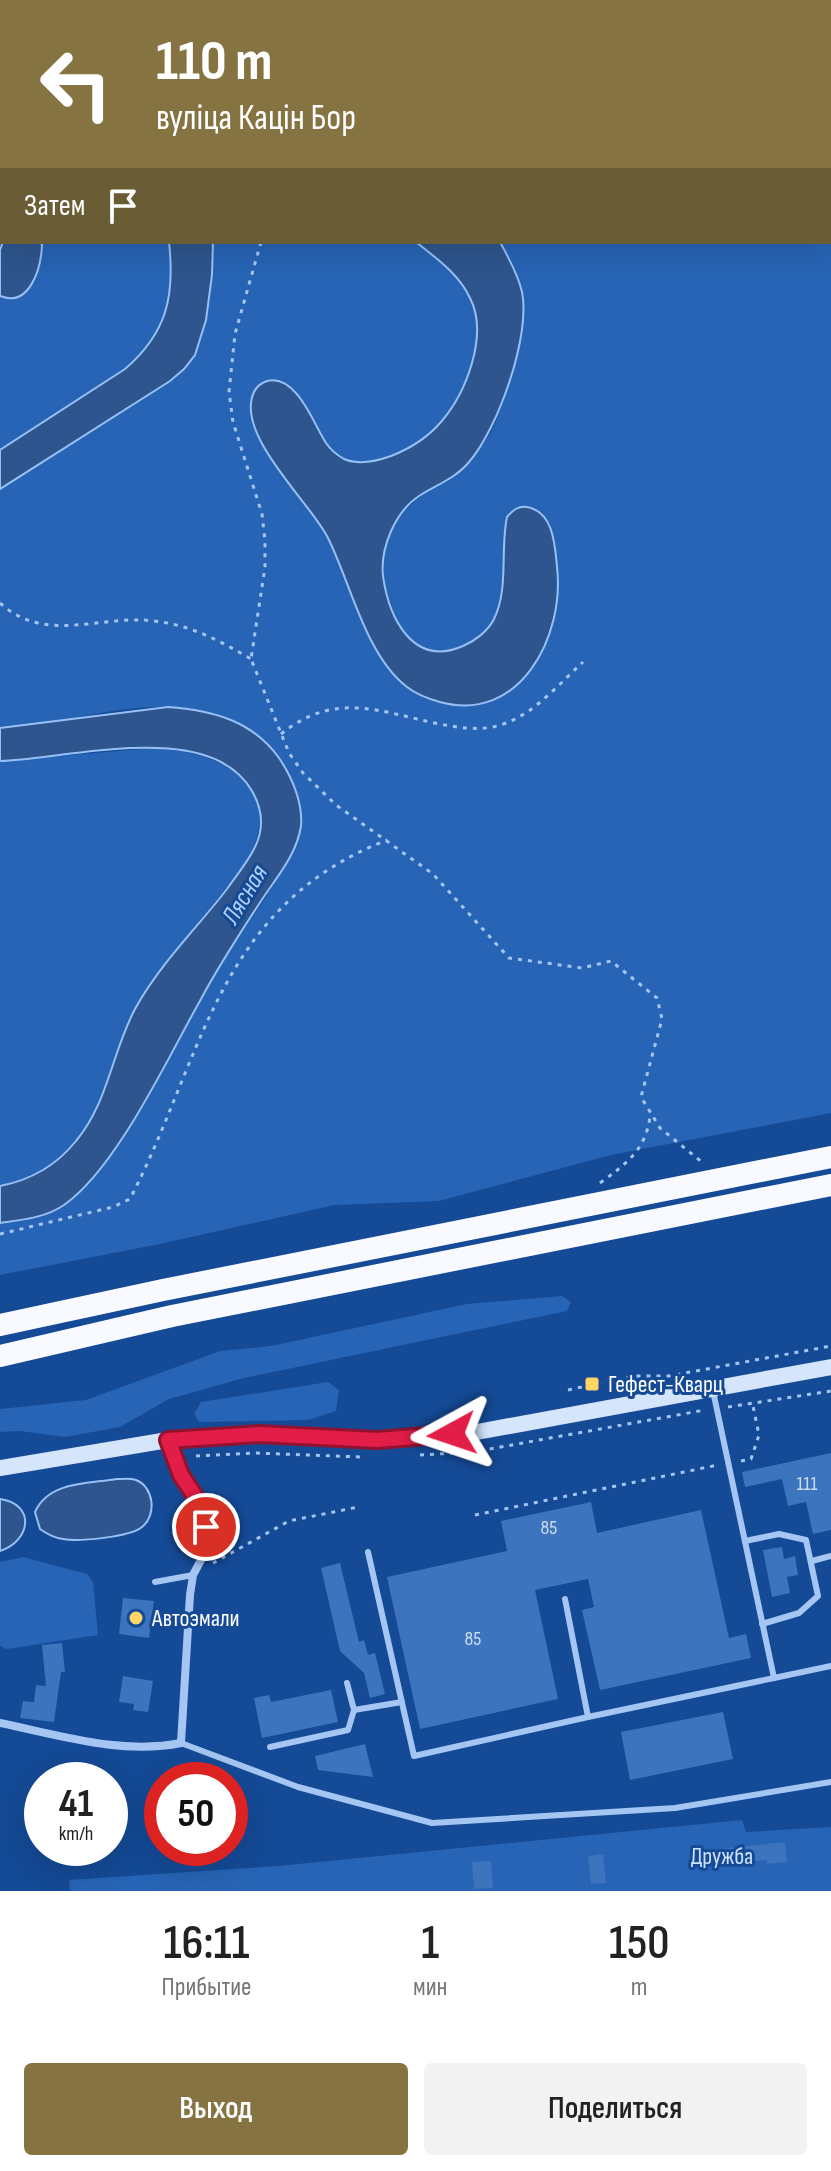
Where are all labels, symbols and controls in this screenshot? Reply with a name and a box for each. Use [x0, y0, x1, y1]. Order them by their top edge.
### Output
text: 110 m [156, 29, 272, 96]
icon: left [24, 32, 128, 136]
text: вуліца Кацін Бор [156, 97, 356, 140]
icon: arrive [101, 184, 145, 228]
text: Затем [24, 188, 85, 224]
water label: Лясная [215, 859, 275, 931]
place label: Гефест-Кварц [608, 1370, 723, 1399]
marker: Гефест-Кварц [583, 1375, 601, 1393]
position arrow [410, 1392, 494, 1476]
house number: 111 [797, 1472, 818, 1496]
pin [172, 1493, 240, 1561]
icon: arrive [184, 1505, 228, 1549]
house number: 85 [541, 1516, 557, 1540]
place label: Автоэмали [151, 1604, 240, 1633]
marker: Автоэмали [127, 1609, 145, 1627]
house number: 85 [465, 1627, 481, 1651]
speed limit sign: 50 [144, 1762, 248, 1866]
text: 41 [59, 1780, 93, 1828]
text: km/h [59, 1822, 93, 1846]
park label: Дружба [691, 1842, 753, 1871]
text: 16:11 [164, 1915, 249, 1972]
text: 1 [421, 1915, 439, 1972]
text: 150 [609, 1915, 669, 1972]
text: Прибытие [161, 1972, 252, 2003]
text: мин [413, 1972, 447, 2003]
text: m [631, 1972, 648, 2003]
button: Выход [24, 2063, 408, 2155]
button: Поделиться [424, 2063, 807, 2155]

